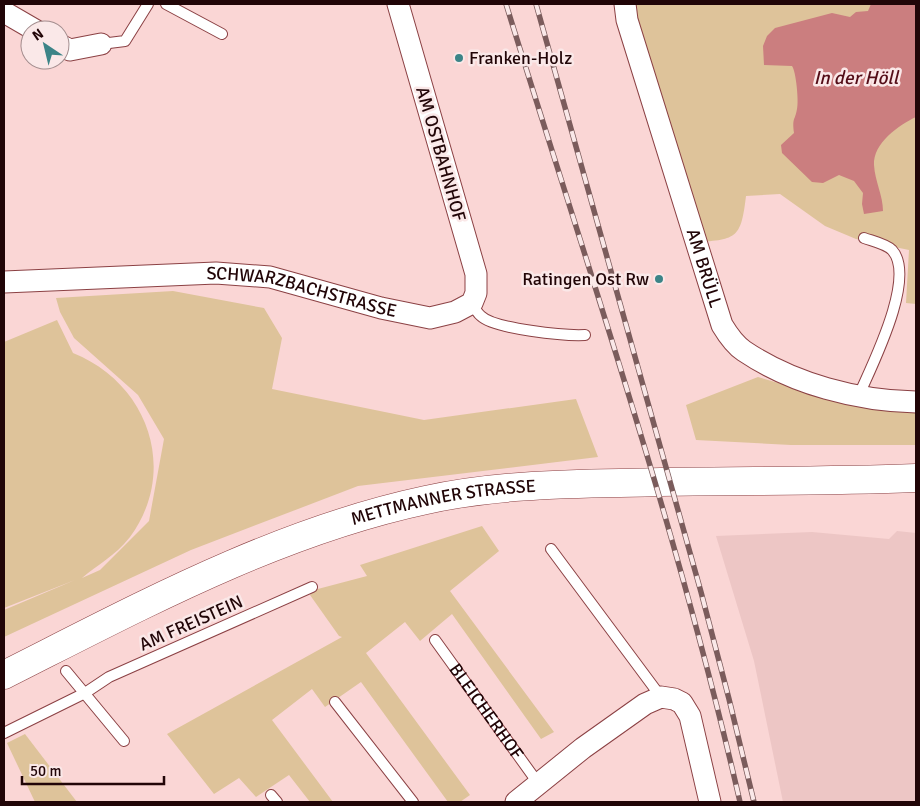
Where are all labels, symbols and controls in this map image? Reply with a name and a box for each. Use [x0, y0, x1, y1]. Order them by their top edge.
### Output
north arrow [20, 20, 70, 70]
text: N [29, 25, 47, 45]
place label: Franken-Holz [469, 47, 572, 69]
marker: Franken-Holz [453, 52, 465, 64]
water label: In der Höll [814, 66, 900, 90]
street label: AM OSTBAHNHOF [411, 84, 471, 224]
street label: AM BRÜLL [682, 226, 727, 310]
street label: SCHWARZBACHSTRASSE [206, 262, 399, 322]
place label: Ratingen Ost Rw [522, 268, 649, 290]
marker: Ratingen Ost Rw [653, 273, 665, 285]
street label: METTMANNER STRASSE [348, 475, 537, 530]
street label: AM FREISTEIN [136, 590, 246, 656]
street label: BLEICHERHOF [444, 659, 528, 764]
scale bar [22, 754, 165, 786]
text: 50 m [30, 762, 61, 780]

